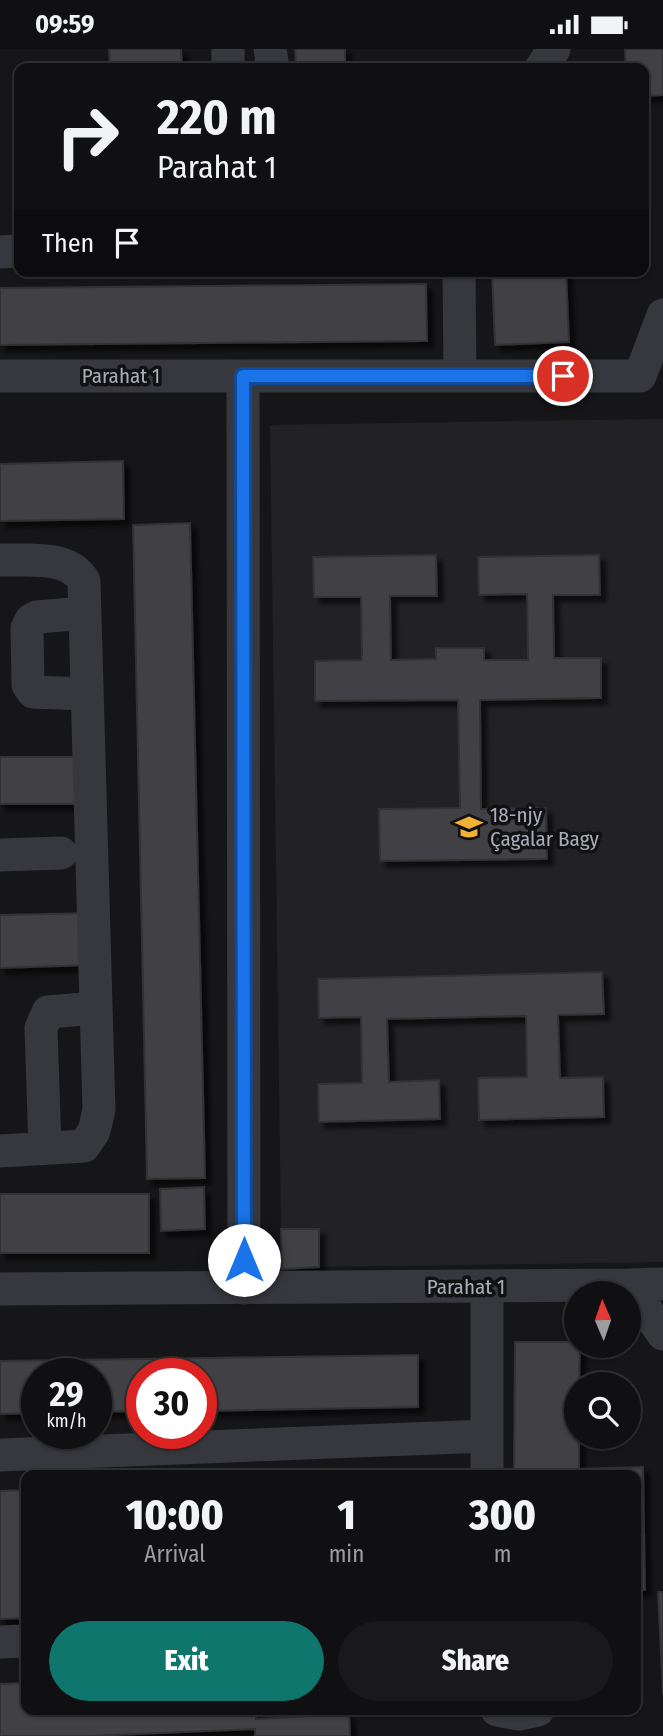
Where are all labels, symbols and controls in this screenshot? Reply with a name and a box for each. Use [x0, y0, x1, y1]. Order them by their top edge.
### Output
text: 09:59 [35, 9, 94, 40]
text: 220 m [157, 88, 277, 147]
icon: right [42, 91, 133, 182]
text: Parahat 1 [157, 148, 277, 186]
icon: arrive [108, 224, 146, 262]
text: Then [42, 228, 94, 259]
pin [533, 346, 593, 406]
icon: arrive [544, 357, 582, 395]
street label: Parahat 1 [82, 363, 160, 389]
place label: 18-njy Çagalar Bagy [490, 802, 600, 852]
school or university icon: 18-njy Çagalar Bagy [454, 812, 484, 842]
position arrow [207, 1223, 281, 1297]
street label: Parahat 1 [427, 1274, 505, 1300]
north arrow [564, 1281, 640, 1358]
map controls [564, 1281, 641, 1449]
speed limit sign: 30 [126, 1358, 217, 1449]
button: search [564, 1372, 641, 1449]
text: 29 [49, 1373, 84, 1415]
text: km/h [46, 1410, 87, 1432]
text: 10:00 [126, 1490, 224, 1540]
text: 1 [337, 1490, 356, 1540]
text: 300 [469, 1490, 536, 1540]
text: Arrival [144, 1540, 205, 1568]
text: min [329, 1540, 364, 1568]
text: m [494, 1540, 511, 1568]
button: Exit [49, 1621, 324, 1701]
button: Share [338, 1621, 613, 1701]

